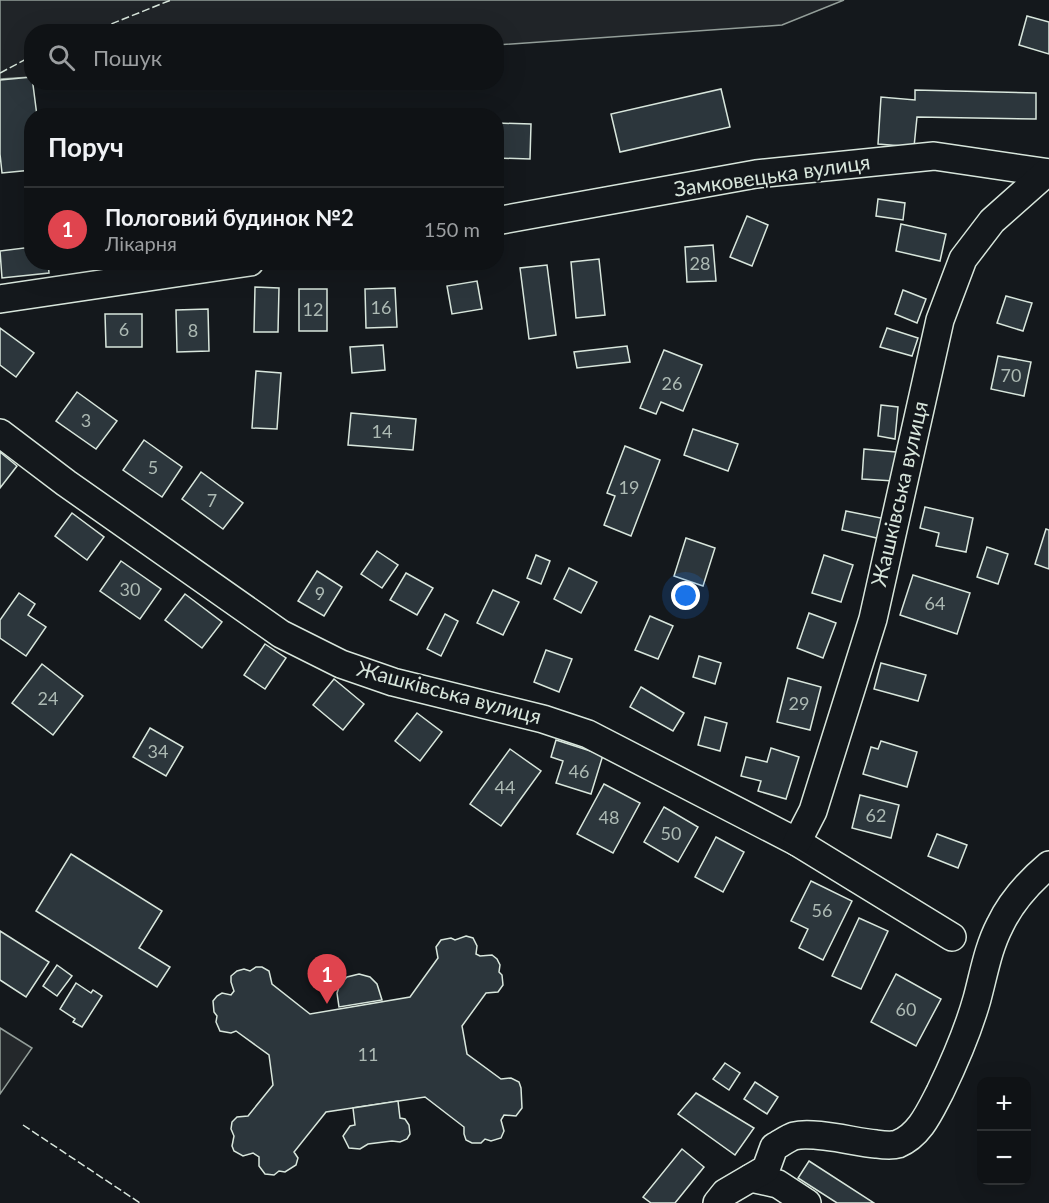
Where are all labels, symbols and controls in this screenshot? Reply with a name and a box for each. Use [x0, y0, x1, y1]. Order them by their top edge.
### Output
search box [24, 24, 504, 90]
icon: search [45, 41, 78, 74]
text: Пошук [93, 44, 162, 71]
text: Поруч [48, 131, 124, 163]
street label: Замковецька вулиця [672, 148, 872, 201]
text: Пологовий будинок №2 [105, 204, 354, 231]
text: 1 [62, 217, 73, 241]
text: 150 m [424, 217, 480, 241]
text: Лікарня [105, 231, 177, 255]
house number: 28 [690, 252, 710, 274]
house number: 16 [371, 296, 391, 318]
house number: 12 [303, 298, 323, 320]
house number: 6 [119, 318, 129, 340]
house number: 8 [188, 319, 198, 341]
house number: 70 [1001, 364, 1021, 386]
house number: 26 [662, 372, 682, 394]
street label: Жашківська вулиця [865, 398, 932, 589]
house number: 3 [81, 409, 91, 431]
house number: 14 [372, 420, 392, 442]
house number: 5 [148, 456, 158, 478]
house number: 19 [619, 476, 639, 498]
house number: 7 [207, 489, 217, 511]
house number: 30 [120, 578, 140, 600]
your location [671, 581, 700, 610]
house number: 9 [315, 582, 325, 604]
house number: 64 [925, 592, 945, 614]
street label: Жашківська вулиця [354, 655, 544, 728]
house number: 24 [38, 687, 58, 709]
house number: 29 [789, 692, 809, 714]
house number: 34 [148, 740, 168, 762]
house number: 46 [569, 760, 589, 782]
house number: 44 [495, 776, 515, 798]
house number: 62 [866, 804, 886, 826]
house number: 48 [599, 806, 619, 828]
house number: 50 [661, 822, 681, 844]
house number: 56 [812, 899, 832, 921]
pin: 1 [308, 954, 346, 1004]
house number: 60 [896, 998, 916, 1020]
house number: 11 [358, 1043, 378, 1065]
map controls [977, 1077, 1031, 1185]
button: + [977, 1077, 1031, 1131]
button: − [977, 1131, 1031, 1185]

